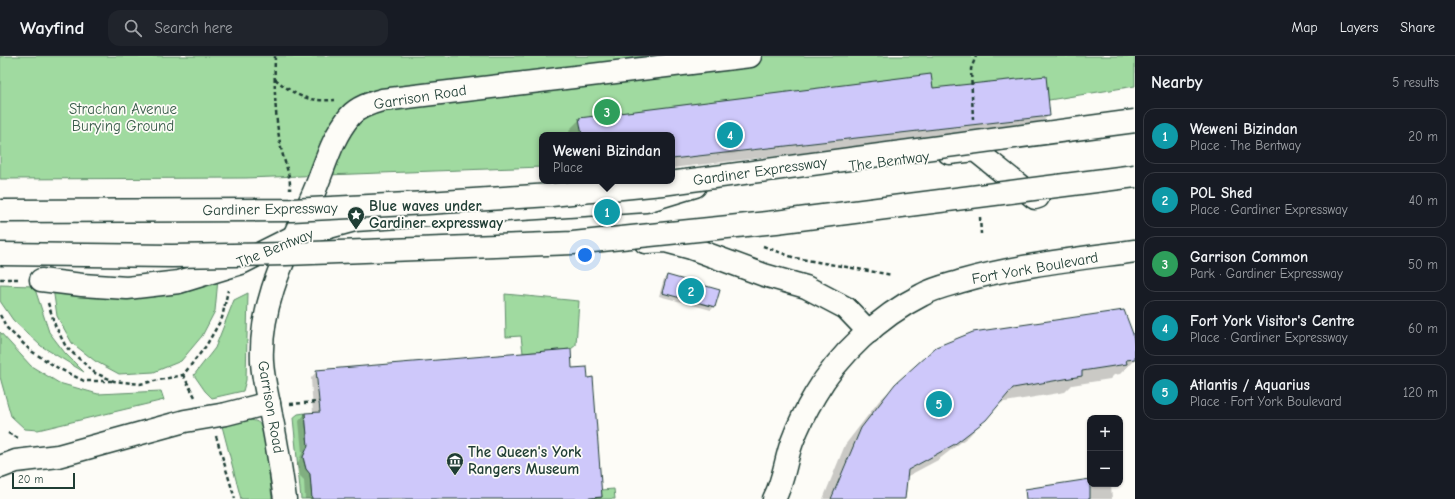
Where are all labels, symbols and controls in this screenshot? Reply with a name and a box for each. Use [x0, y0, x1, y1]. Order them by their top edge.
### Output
search box [108, 10, 388, 46]
text: Wayfind [20, 17, 84, 39]
icon: search [122, 17, 144, 39]
text: Search here [154, 19, 233, 37]
text: Map [1291, 19, 1318, 36]
text: Layers [1340, 19, 1378, 36]
text: Share [1400, 19, 1435, 36]
text: Nearby [1151, 73, 1202, 92]
text: 5 results [1392, 75, 1439, 90]
street label: Garrison Road [372, 81, 468, 113]
pin: 3 [594, 97, 620, 127]
park label: Strachan Avenue Burying Ground [69, 100, 177, 135]
pin: 4 [717, 120, 743, 150]
text: Weweni Bizindan [1190, 120, 1298, 138]
text: 1 [1162, 129, 1168, 144]
text: 20 m [1408, 129, 1438, 144]
popup [539, 132, 675, 184]
text: Place · The Bentway [1190, 138, 1301, 153]
text: Weweni Bizindan [553, 142, 661, 160]
street label: The Bentway [848, 147, 931, 175]
street label: Gardiner Expressway [692, 153, 828, 189]
text: Place [553, 160, 583, 175]
text: POL Shed [1190, 184, 1252, 202]
text: 2 [1162, 193, 1168, 208]
text: 40 m [1409, 193, 1438, 208]
place label: Blue waves under Gardiner expressway [369, 197, 503, 232]
pin: 1 [594, 197, 620, 227]
street label: Gardiner Expressway [202, 199, 338, 219]
text: Place · Gardiner Expressway [1190, 202, 1348, 217]
place icon: Blue waves under Gardiner expressway [346, 205, 366, 230]
street label: The Bentway [234, 224, 316, 272]
your location [575, 245, 595, 265]
street label: Fort York Boulevard [970, 248, 1100, 288]
text: Garrison Common [1190, 248, 1308, 266]
text: 3 [1162, 257, 1168, 272]
text: 50 m [1408, 257, 1438, 272]
text: Park · Gardiner Expressway [1190, 266, 1343, 281]
pin: 2 [678, 276, 704, 306]
text: Fort York Visitor's Centre [1190, 312, 1354, 330]
text: 4 [1162, 321, 1168, 336]
text: 60 m [1408, 321, 1438, 336]
text: Place · Gardiner Expressway [1190, 330, 1348, 345]
street label: Garrison Road [254, 359, 288, 455]
text: Atlantis / Aquarius [1190, 376, 1310, 394]
text: 5 [1162, 385, 1168, 400]
text: 120 m [1403, 385, 1438, 400]
pin: 5 [926, 389, 952, 419]
text: Place · Fort York Boulevard [1190, 394, 1342, 409]
map controls [1087, 415, 1123, 487]
button: + [1087, 415, 1123, 451]
place label: The Queen's York Rangers Museum [468, 443, 582, 478]
museum icon: The Queen's York Rangers Museum [445, 451, 465, 476]
button: − [1087, 451, 1123, 487]
scale bar [12, 471, 75, 490]
text: 20 m [18, 473, 43, 486]

